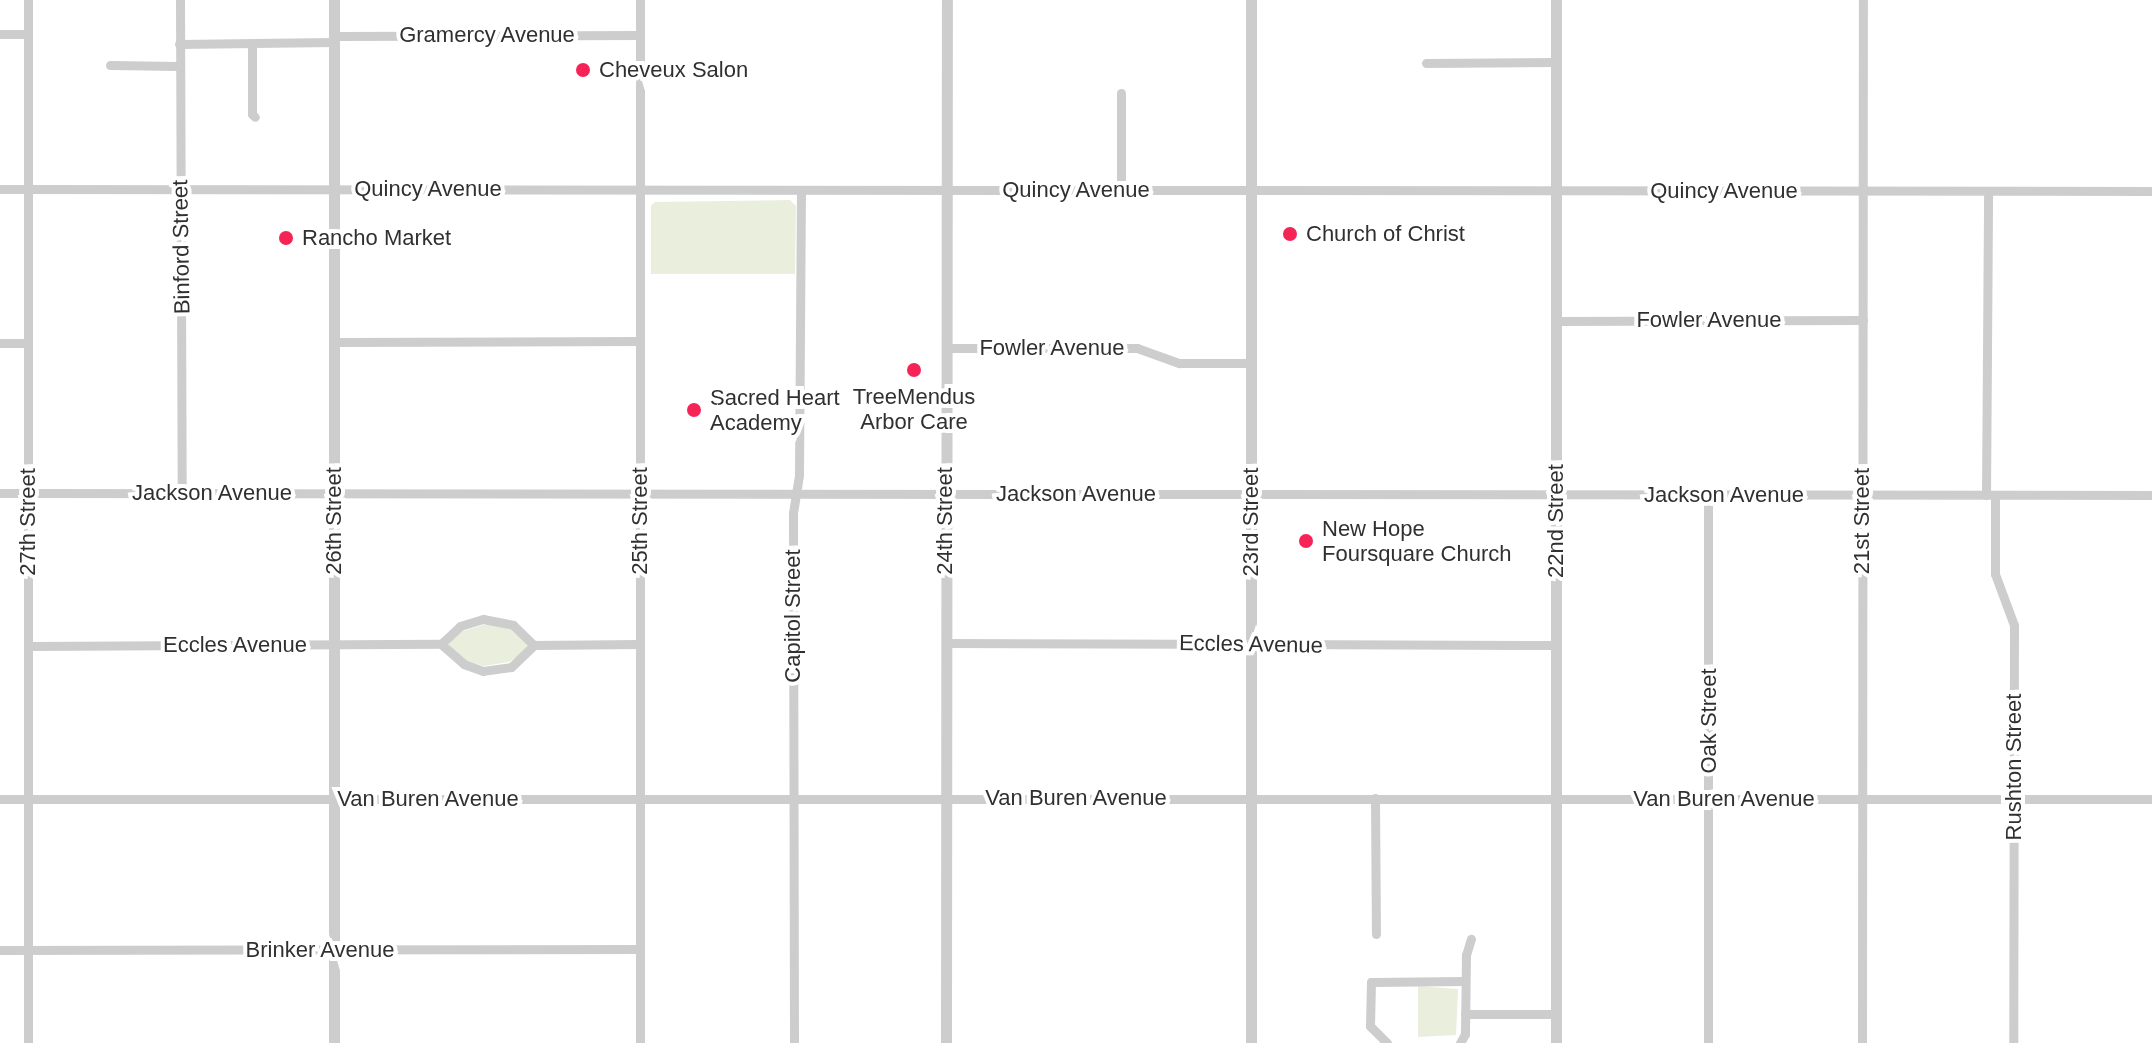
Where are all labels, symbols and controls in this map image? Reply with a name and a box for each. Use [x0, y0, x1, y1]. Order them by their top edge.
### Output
street label: Gramercy Avenue [399, 22, 575, 48]
place label: Cheveux Salon [599, 57, 748, 83]
marker: Cheveux Salon [574, 61, 592, 79]
street label: Quincy Avenue [354, 176, 502, 202]
street label: Quincy Avenue [1002, 177, 1150, 203]
street label: Quincy Avenue [1650, 178, 1798, 204]
street label: Binford Street [167, 180, 195, 314]
place label: Church of Christ [1306, 221, 1465, 247]
place label: Rancho Market [302, 225, 451, 251]
marker: Church of Christ [1281, 225, 1299, 243]
marker: Rancho Market [277, 229, 295, 247]
street label: Fowler Avenue [1636, 307, 1782, 333]
street label: Fowler Avenue [979, 335, 1125, 361]
marker: TreeMendus Arbor Care [905, 361, 923, 379]
place label: TreeMendus Arbor Care [853, 383, 975, 434]
place label: Sacred Heart Academy [710, 384, 840, 436]
marker: Sacred Heart Academy [685, 401, 703, 419]
street label: 22nd Street [1543, 464, 1569, 578]
street label: 26th Street [321, 467, 347, 575]
street label: 25th Street [627, 467, 653, 575]
street label: 24th Street [932, 467, 958, 575]
street label: 27th Street [15, 468, 41, 576]
street label: 23rd Street [1238, 468, 1264, 576]
street label: 21st Street [1849, 468, 1875, 574]
street label: Jackson Avenue [131, 480, 293, 506]
street label: Jackson Avenue [995, 481, 1157, 507]
street label: Jackson Avenue [1643, 482, 1805, 508]
place label: New Hope Foursquare Church [1322, 515, 1512, 566]
marker: New Hope Foursquare Church [1297, 532, 1315, 550]
street label: Capitol Street [780, 549, 806, 683]
street label: Eccles Avenue [1178, 630, 1324, 658]
street label: Eccles Avenue [162, 632, 308, 658]
street label: Oak Street [1696, 668, 1722, 774]
street label: Rushton Street [2001, 694, 2027, 840]
street label: Van Buren Avenue [985, 785, 1167, 811]
street label: Van Buren Avenue [337, 786, 519, 812]
street label: Van Buren Avenue [1633, 786, 1815, 812]
street label: Brinker Avenue [245, 937, 395, 963]

